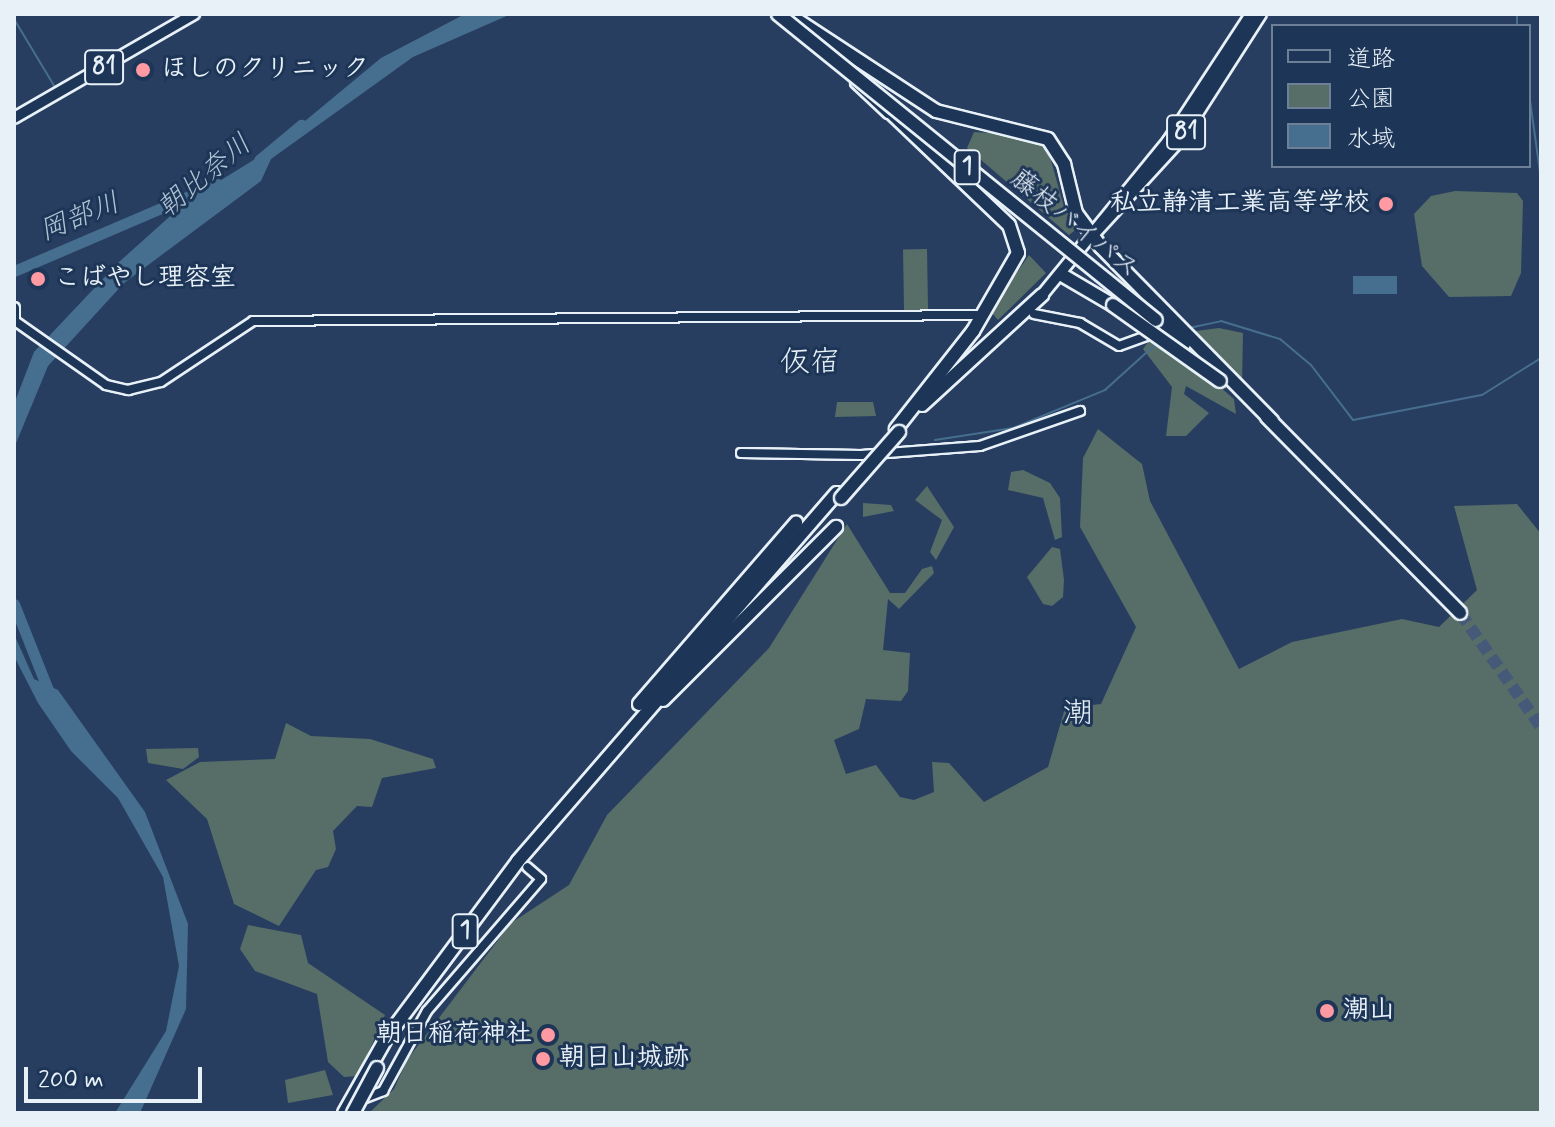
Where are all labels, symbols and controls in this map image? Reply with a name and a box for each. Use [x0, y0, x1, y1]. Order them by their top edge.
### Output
legend [1271, 24, 1531, 168]
text: 道路 [1347, 44, 1395, 75]
road number: 81 [84, 47, 124, 87]
place label: ほしのクリニック [161, 54, 369, 86]
marker: ほしのクリニック [132, 59, 154, 81]
text: 公園 [1347, 84, 1395, 115]
road number: 81 [1166, 112, 1206, 152]
text: 水域 [1347, 124, 1395, 155]
water label: 朝比奈川 [151, 128, 259, 226]
road number: 1 [953, 147, 981, 187]
street label: 藤枝バイパス [1004, 164, 1144, 286]
water label: 岡部川 [35, 187, 125, 249]
place label: 私立静清工業高等学校 [1110, 188, 1370, 220]
marker: 私立静清工業高等学校 [1377, 195, 1395, 213]
place label: こばやし理容室 [54, 263, 236, 295]
marker: こばやし理容室 [29, 270, 47, 288]
district label: 仮宿 [780, 345, 840, 381]
district label: 潮 [1063, 696, 1093, 732]
road number: 1 [451, 911, 479, 951]
place label: 潮山 [1343, 995, 1395, 1027]
marker: 潮山 [1318, 1002, 1336, 1020]
place label: 朝日稲荷神社 [376, 1019, 532, 1051]
marker: 朝日稲荷神社 [539, 1026, 557, 1044]
place label: 朝日山城跡 [559, 1043, 689, 1075]
marker: 朝日山城跡 [534, 1050, 552, 1068]
scale bar [28, 1051, 206, 1101]
text: 200 m [38, 1065, 104, 1096]

